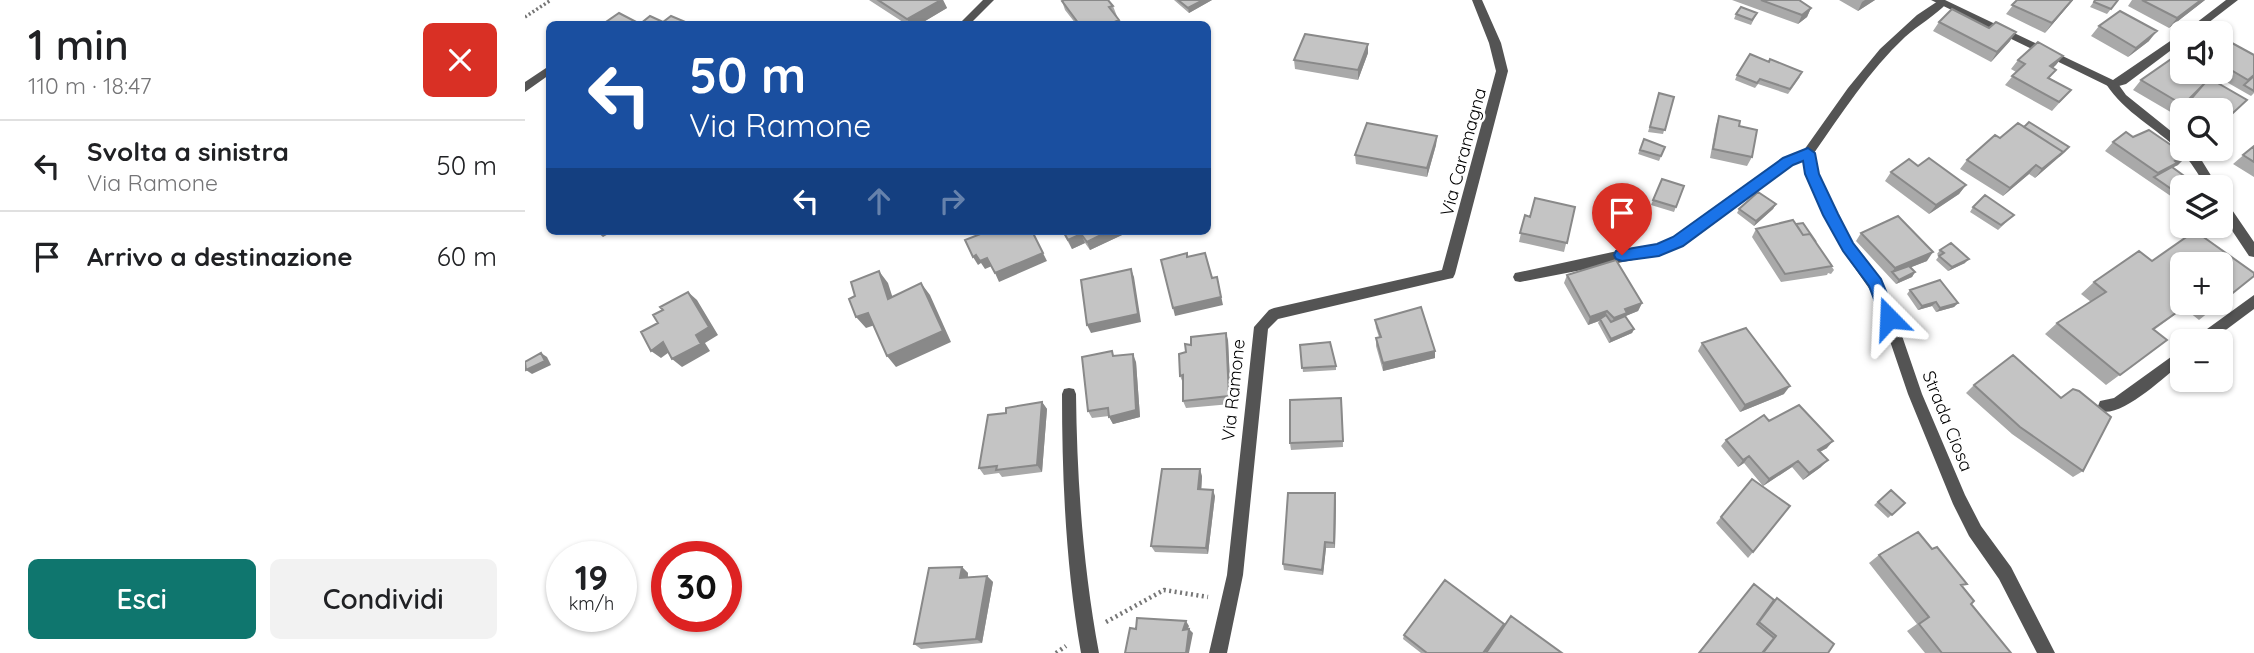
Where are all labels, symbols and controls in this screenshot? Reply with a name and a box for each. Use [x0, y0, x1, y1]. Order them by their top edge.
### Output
text: 1 min [28, 18, 129, 71]
map controls [2170, 21, 2233, 392]
button: sound [2170, 21, 2233, 84]
button: close [423, 23, 497, 97]
text: 50 m [689, 44, 806, 105]
icon: left [574, 49, 665, 140]
text: 110 m · 18:47 [28, 71, 151, 100]
street label: Via Caramagna [1435, 85, 1491, 219]
button: search [2170, 98, 2233, 161]
text: Via Ramone [689, 105, 871, 145]
text: Svolta a sinistra [87, 135, 289, 168]
icon: left [28, 147, 66, 185]
text: 50 m [437, 149, 497, 182]
text: Via Ramone [87, 168, 218, 197]
button: layers [2170, 175, 2233, 238]
icon: left [787, 182, 825, 220]
icon: ahead [860, 182, 898, 220]
icon: right [933, 182, 971, 220]
pin [1592, 183, 1652, 255]
icon: arrive [1603, 194, 1641, 232]
icon: arrive [28, 238, 66, 276]
text: Arrivo a destinazione [87, 240, 353, 273]
text: 60 m [437, 240, 497, 273]
button: + [2170, 252, 2233, 315]
position arrow [1852, 281, 1926, 355]
button: − [2170, 329, 2233, 392]
street label: Via Ramone [1216, 338, 1250, 442]
street label: Strada Ciosa [1917, 367, 1979, 475]
speed limit sign: 30 [651, 541, 742, 632]
text: 19 [575, 555, 608, 599]
button: Esci [28, 559, 256, 639]
button: Condividi [270, 559, 497, 639]
text: km/h [569, 592, 614, 615]

